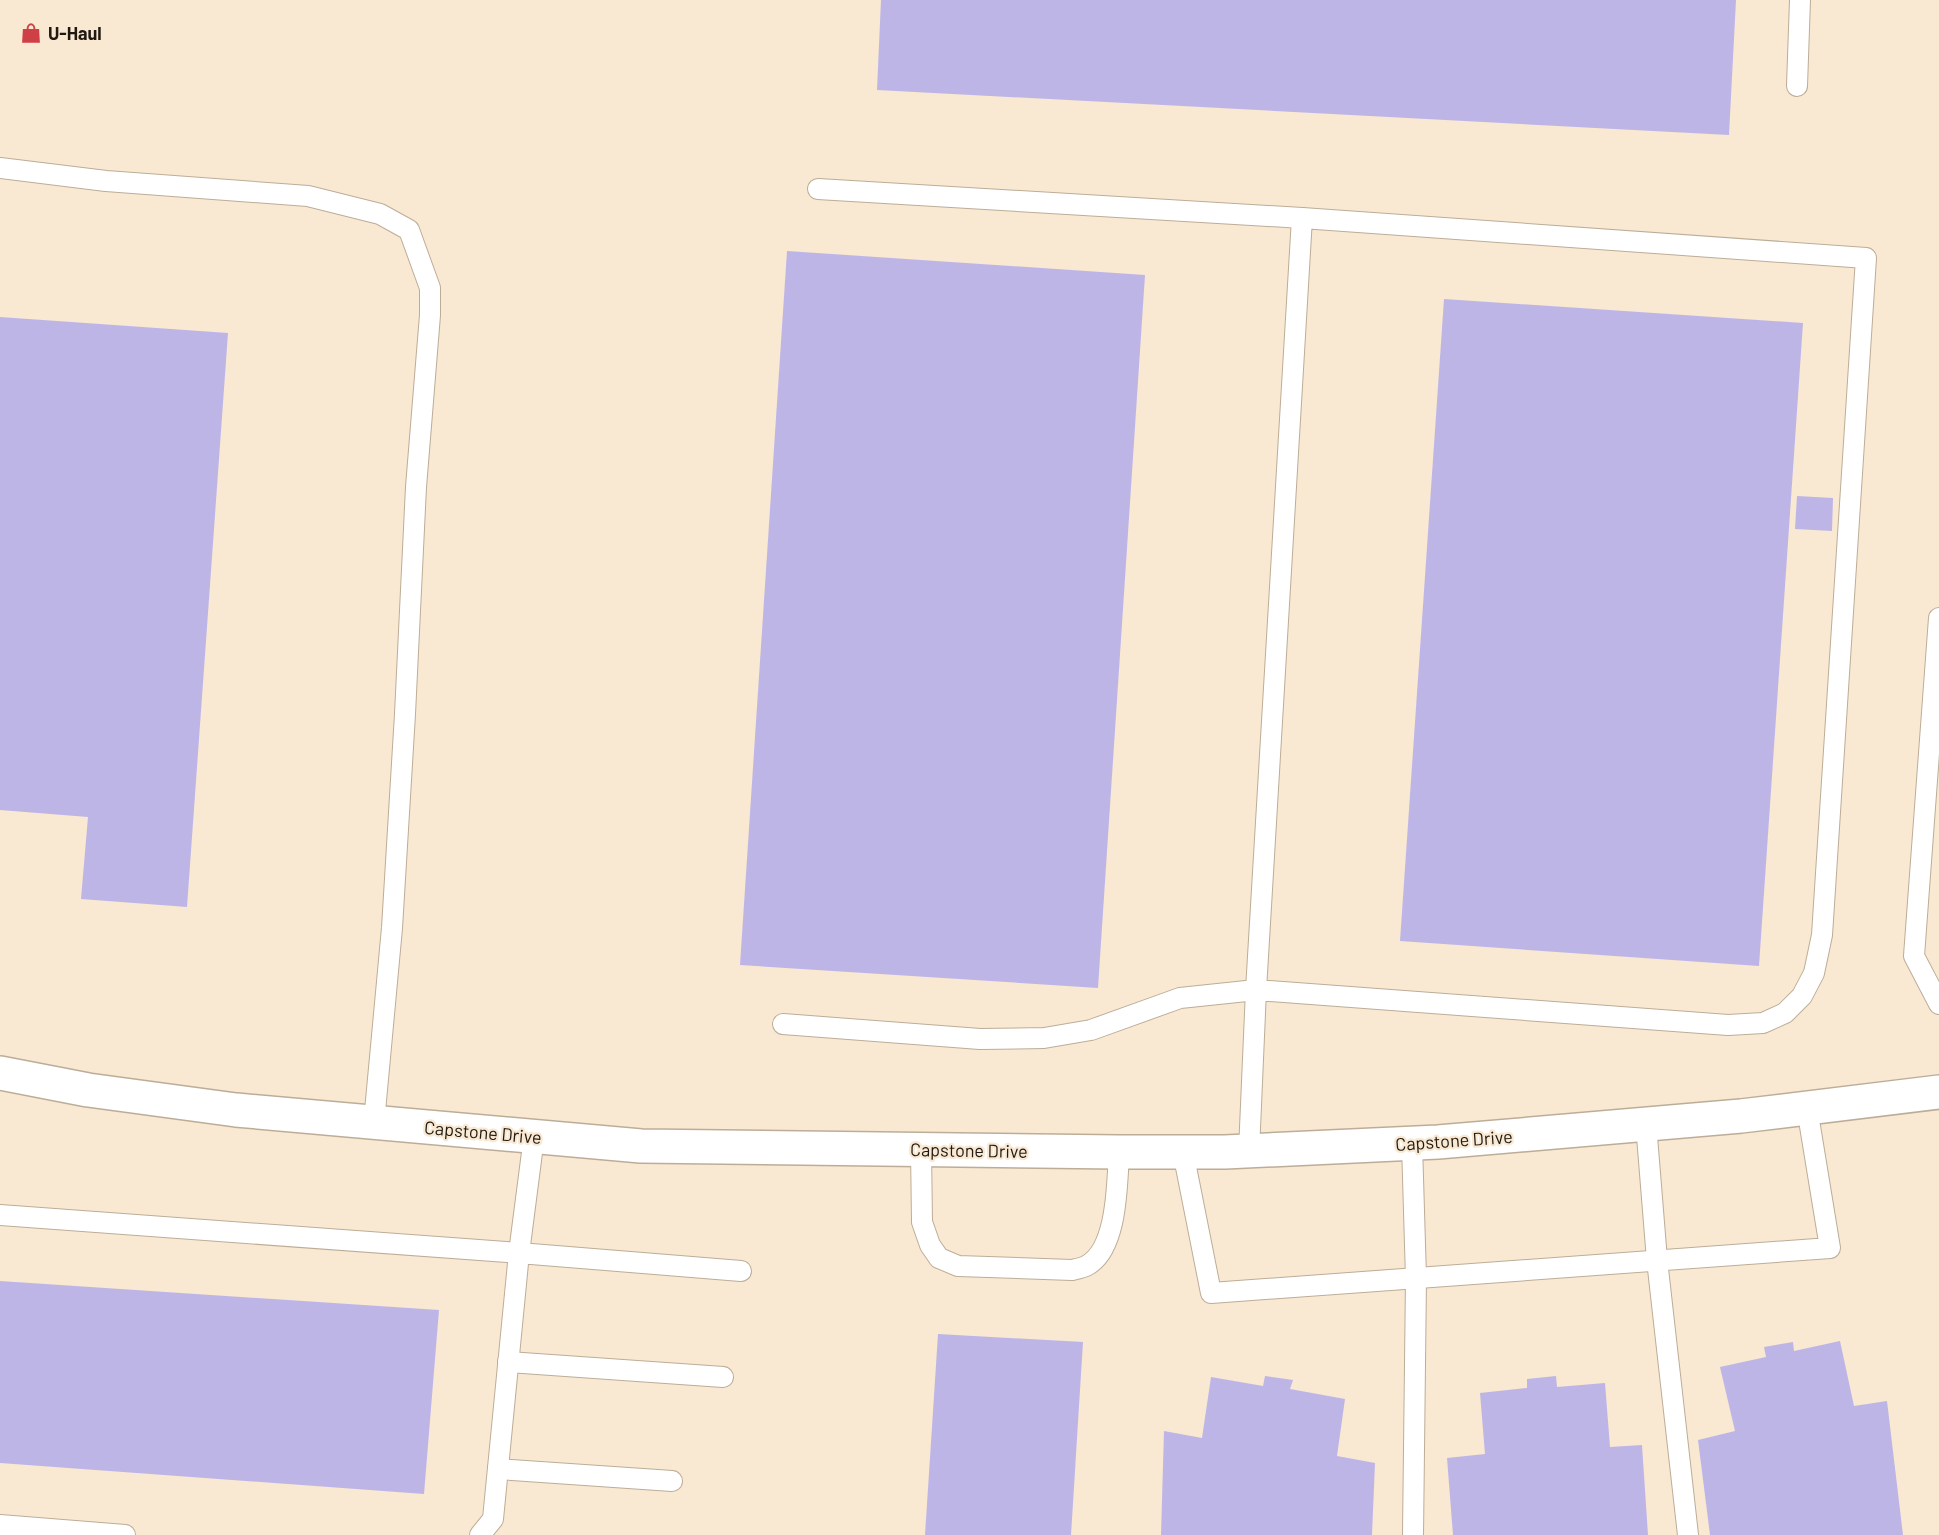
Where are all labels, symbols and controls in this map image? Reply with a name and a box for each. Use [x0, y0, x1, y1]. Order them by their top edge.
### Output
shop icon: U-Haul [19, 21, 43, 45]
place label: U-Haul [48, 22, 102, 44]
street label: Capstone Drive [423, 1116, 543, 1148]
street label: Capstone Drive [1395, 1125, 1513, 1155]
street label: Capstone Drive [910, 1138, 1028, 1162]

